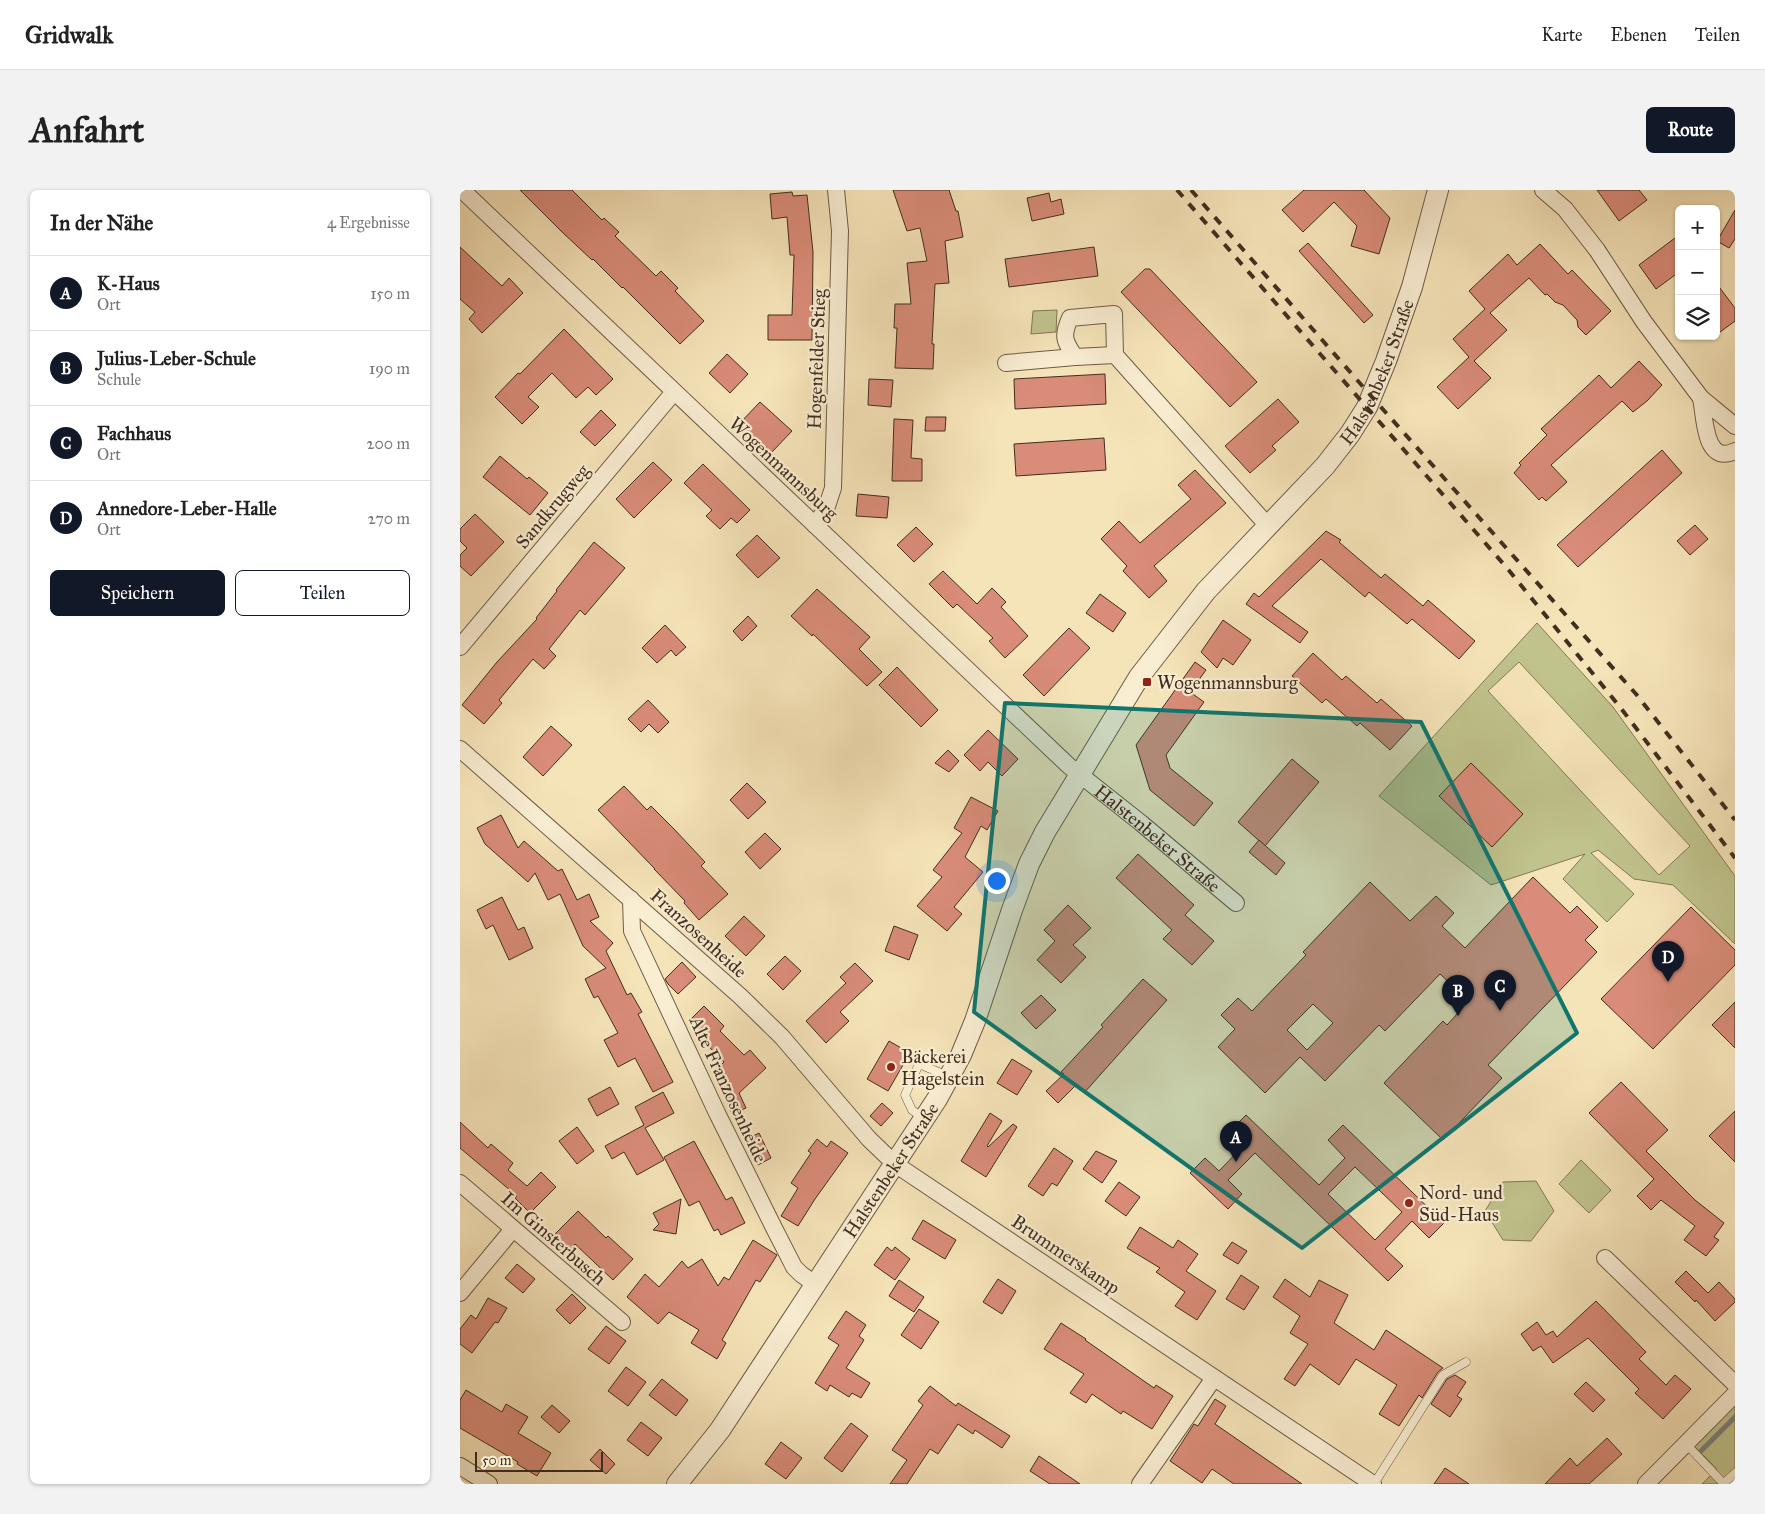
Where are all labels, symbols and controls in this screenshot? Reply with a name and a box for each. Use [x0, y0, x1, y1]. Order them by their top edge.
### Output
text: Gridwalk [25, 20, 113, 50]
text: Karte [1542, 24, 1583, 46]
text: Ebenen [1611, 24, 1667, 46]
text: Teilen [1695, 24, 1740, 46]
button: Route [1646, 107, 1735, 153]
text: Anfahrt [30, 109, 144, 152]
map controls [1675, 205, 1720, 340]
button: + [1675, 205, 1720, 250]
text: In der Nähe [50, 210, 153, 236]
text: 4 Ergebnisse [327, 213, 410, 232]
button: − [1675, 250, 1720, 295]
text: K-Haus [97, 272, 160, 295]
text: A [61, 284, 71, 303]
text: 150 m [370, 284, 410, 303]
street label: Hogenfelder Stieg [803, 288, 831, 430]
text: Ort [97, 295, 121, 314]
button: layers [1675, 295, 1720, 340]
street label: Halstenbeker Straße [1335, 296, 1419, 450]
text: Julius-Leber-Schule [97, 347, 256, 370]
text: B [61, 359, 71, 378]
text: 190 m [369, 359, 410, 378]
text: Schule [97, 370, 141, 389]
street label: Wogenmannsburg [724, 412, 843, 526]
text: Fachhaus [97, 422, 171, 445]
text: C [61, 434, 71, 453]
text: 200 m [367, 434, 410, 453]
text: Ort [97, 445, 121, 464]
street label: Sandkrugweg [510, 459, 595, 554]
text: Annedore-Leber-Halle [97, 497, 277, 520]
text: D [60, 509, 72, 528]
text: 270 m [368, 509, 410, 528]
text: Ort [97, 520, 121, 539]
button: Speichern [50, 570, 225, 616]
button: Teilen [235, 570, 410, 616]
place label: Wogenmannsburg [1157, 671, 1298, 695]
marker: Wogenmannsburg [1141, 676, 1153, 688]
street label: Halstenbeker Straße [1090, 780, 1225, 897]
your location [984, 868, 1010, 894]
street label: Franzosenheide [646, 884, 752, 983]
pin: D [1652, 941, 1684, 982]
pin: C [1484, 970, 1516, 1011]
pin: B [1442, 975, 1474, 1016]
street label: Alte Franzosenheide [684, 1012, 773, 1166]
place label: Bäckerei Hagelstein [901, 1045, 984, 1091]
marker: Bäckerei Hagelstein [885, 1061, 897, 1073]
street label: Halstenbeker Straße [838, 1098, 944, 1242]
pin: A [1220, 1121, 1252, 1162]
place label: Nord- und Süd-Haus [1419, 1181, 1503, 1226]
street label: Im Ginsterbusch [497, 1187, 611, 1290]
marker: Nord- und Süd-Haus [1403, 1197, 1415, 1209]
street label: Brummerskamp [1007, 1210, 1124, 1299]
scale bar [475, 1449, 602, 1472]
text: 50 m [482, 1452, 511, 1469]

